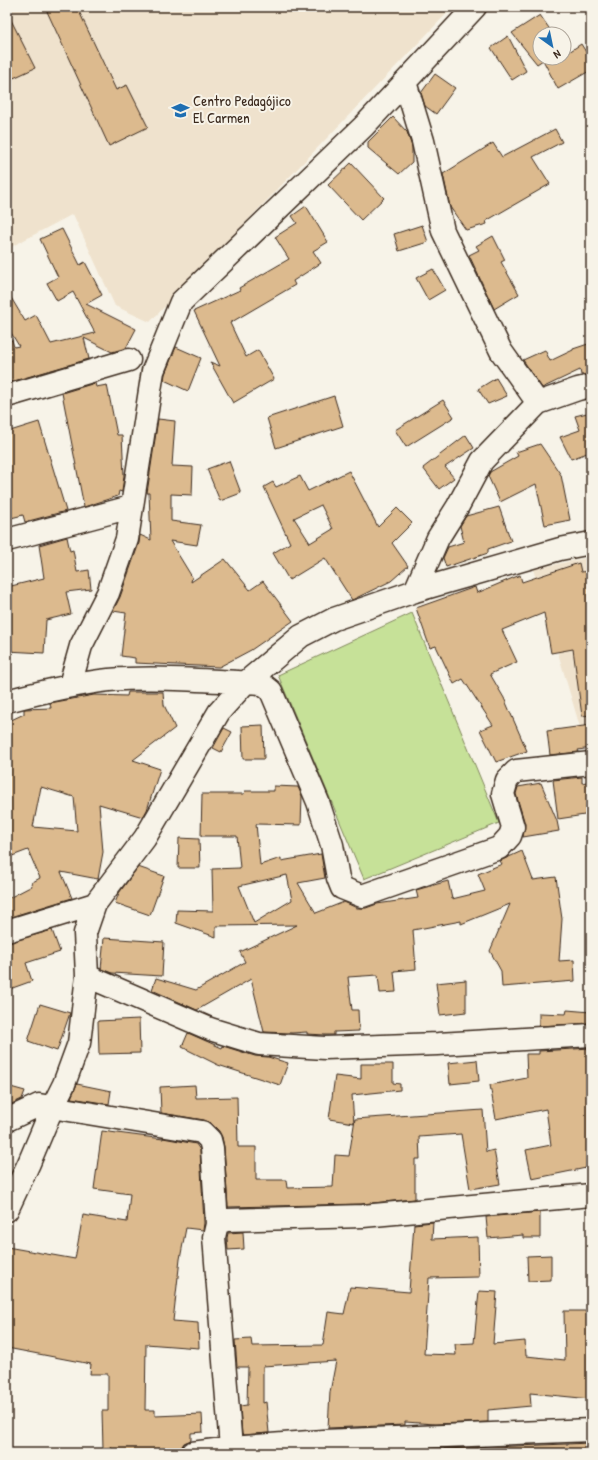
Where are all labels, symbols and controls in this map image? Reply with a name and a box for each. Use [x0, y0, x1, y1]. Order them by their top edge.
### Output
north arrow [532, 26, 572, 66]
text: N [551, 47, 564, 62]
place label: Centro Pedagójico El Carmen [193, 90, 291, 128]
school or university icon: Centro Pedagójico El Carmen [170, 100, 190, 120]

